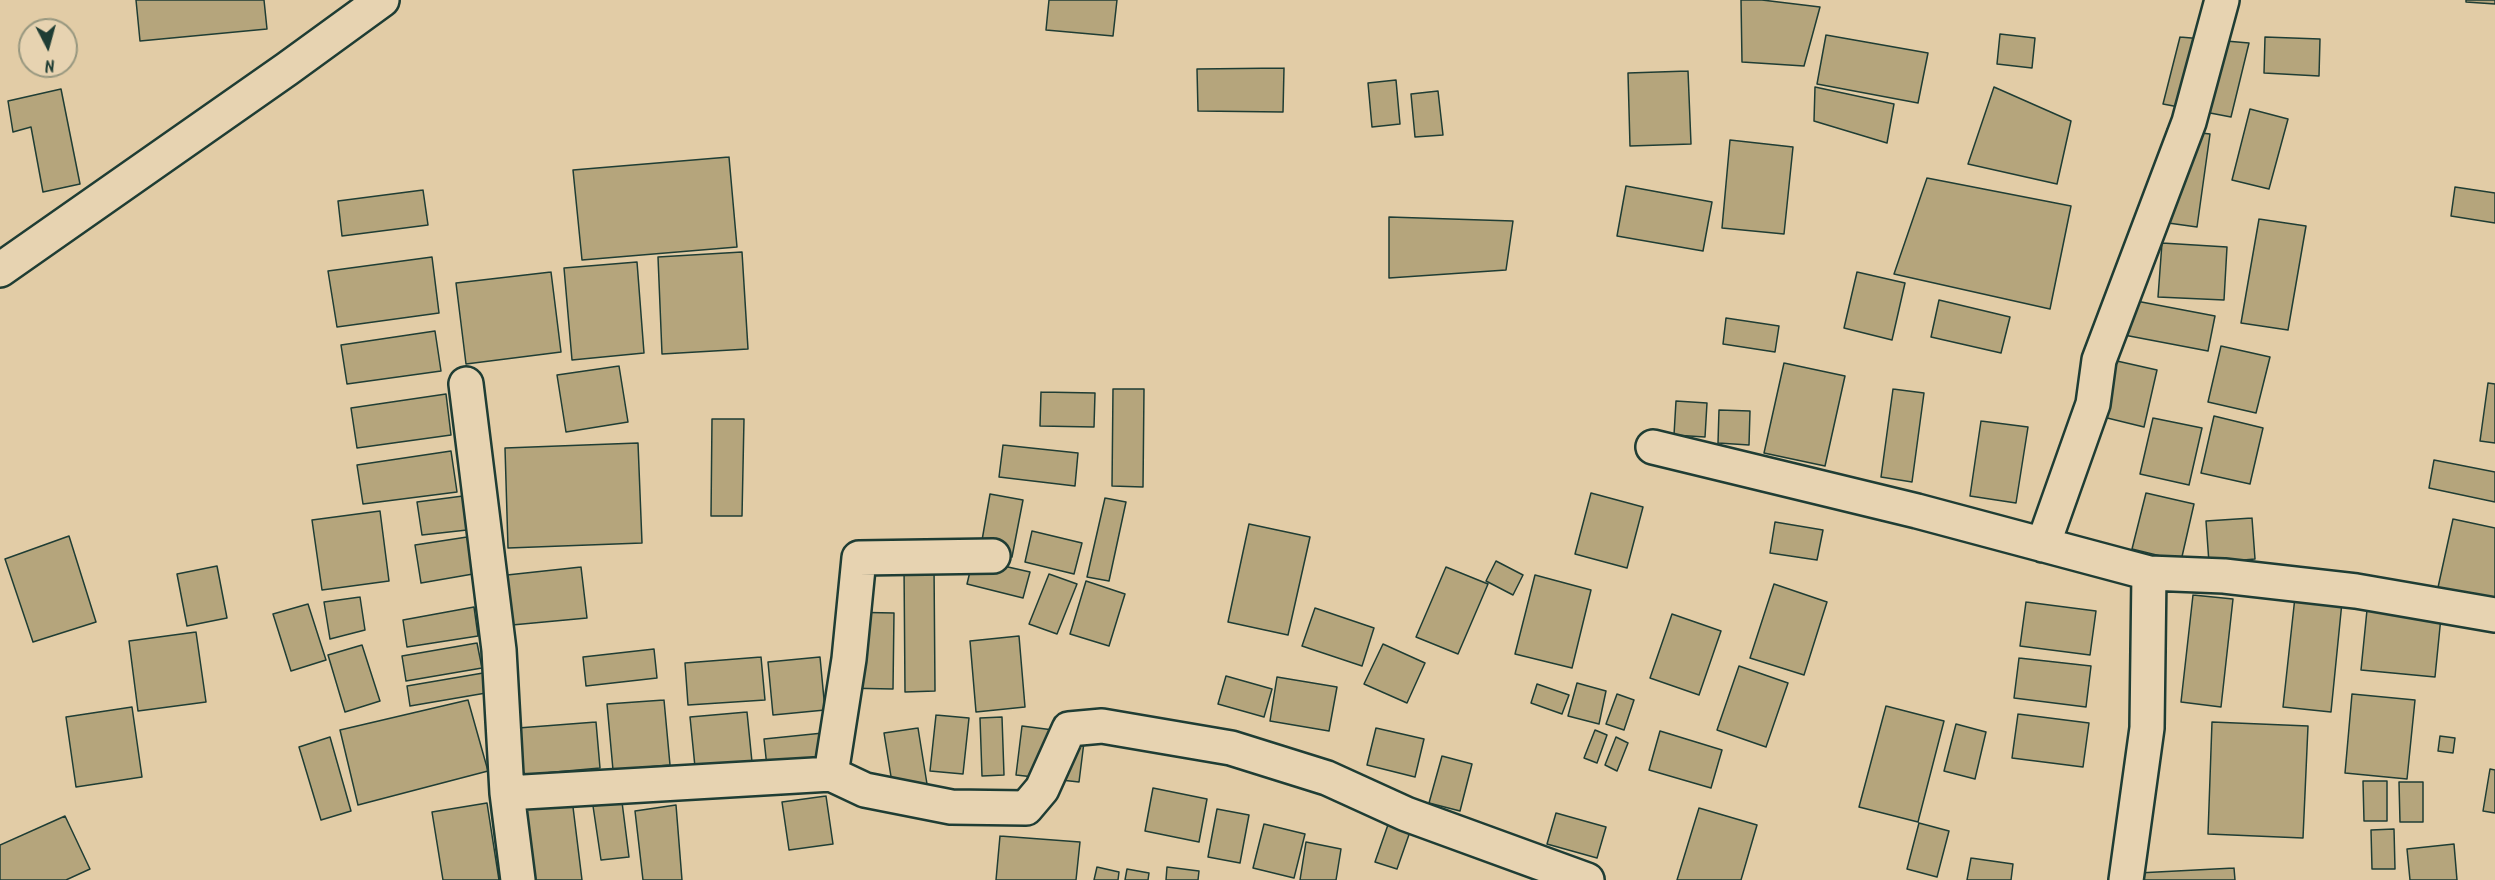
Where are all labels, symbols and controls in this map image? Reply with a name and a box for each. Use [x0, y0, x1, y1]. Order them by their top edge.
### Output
north arrow [18, 18, 78, 78]
text: N [43, 51, 56, 77]

